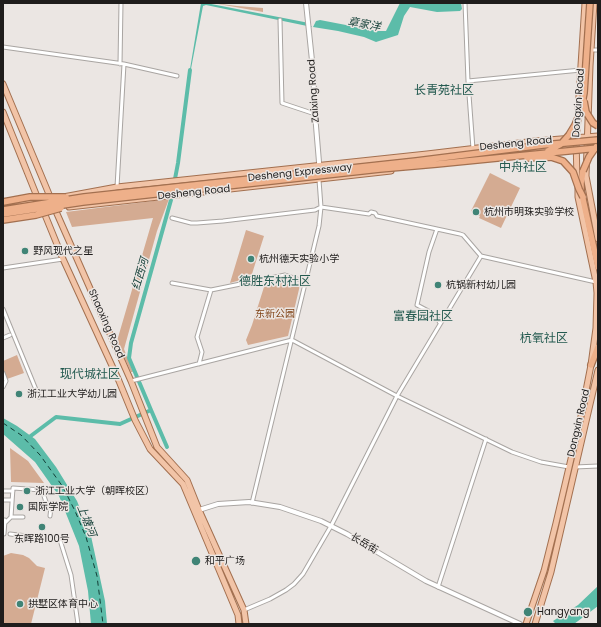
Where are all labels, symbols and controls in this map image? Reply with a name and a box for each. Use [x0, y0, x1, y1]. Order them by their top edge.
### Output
water label: 章家洋 [347, 16, 381, 34]
street label: Zaixing Road [306, 59, 322, 123]
street label: Dongxin Road [571, 68, 587, 138]
district label: 长青苑社区 [414, 84, 474, 98]
street label: Desheng Road [479, 134, 553, 154]
district label: 中舟社区 [499, 161, 547, 175]
street label: Desheng Expressway [247, 162, 353, 184]
street label: Desheng Road [157, 183, 231, 203]
place label: 杭州市明珠实验学校 [484, 206, 574, 218]
marker: 杭州市明珠实验学校 [471, 207, 481, 217]
place label: 野风现代之星 [33, 245, 93, 257]
marker: 野风现代之星 [20, 246, 30, 256]
place label: 杭州德天实验小学 [259, 253, 339, 265]
marker: 杭州德天实验小学 [246, 254, 256, 264]
water label: 红西河 [130, 256, 152, 292]
district label: 德胜东村社区 [239, 275, 311, 289]
place label: 杭锅新村幼儿园 [446, 279, 516, 291]
marker: 杭锅新村幼儿园 [433, 280, 443, 290]
street label: Shaoxing Road [85, 288, 127, 360]
park label: 东新公园 [255, 308, 295, 320]
district label: 富春园社区 [393, 310, 453, 324]
district label: 杭氧社区 [520, 332, 568, 346]
district label: 现代城社区 [60, 368, 120, 382]
place label: 浙江工业大学幼儿园 [27, 388, 117, 400]
street label: Dongxin Road [565, 388, 593, 458]
marker: 浙江工业大学幼儿园 [14, 389, 24, 399]
place label: 浙江工业大学（朝晖校区） [35, 485, 155, 497]
marker: 浙江工业大学（朝晖校区） [22, 486, 32, 496]
place label: 国际学院 [28, 501, 68, 513]
marker: 国际学院 [15, 502, 25, 512]
water label: 上塘河 [74, 503, 98, 539]
marker: 东晖路100号 [37, 522, 47, 532]
street label: 长岳街 [348, 531, 380, 557]
place label: 东晖路100号 [14, 533, 70, 545]
marker: 和平广场 [190, 555, 202, 567]
place label: 和平广场 [205, 555, 245, 567]
place label: 拱墅区体育中心 [28, 598, 98, 610]
marker: 拱墅区体育中心 [15, 599, 25, 609]
marker: Hangyang [522, 606, 534, 618]
place label: Hangyang [537, 606, 589, 618]

